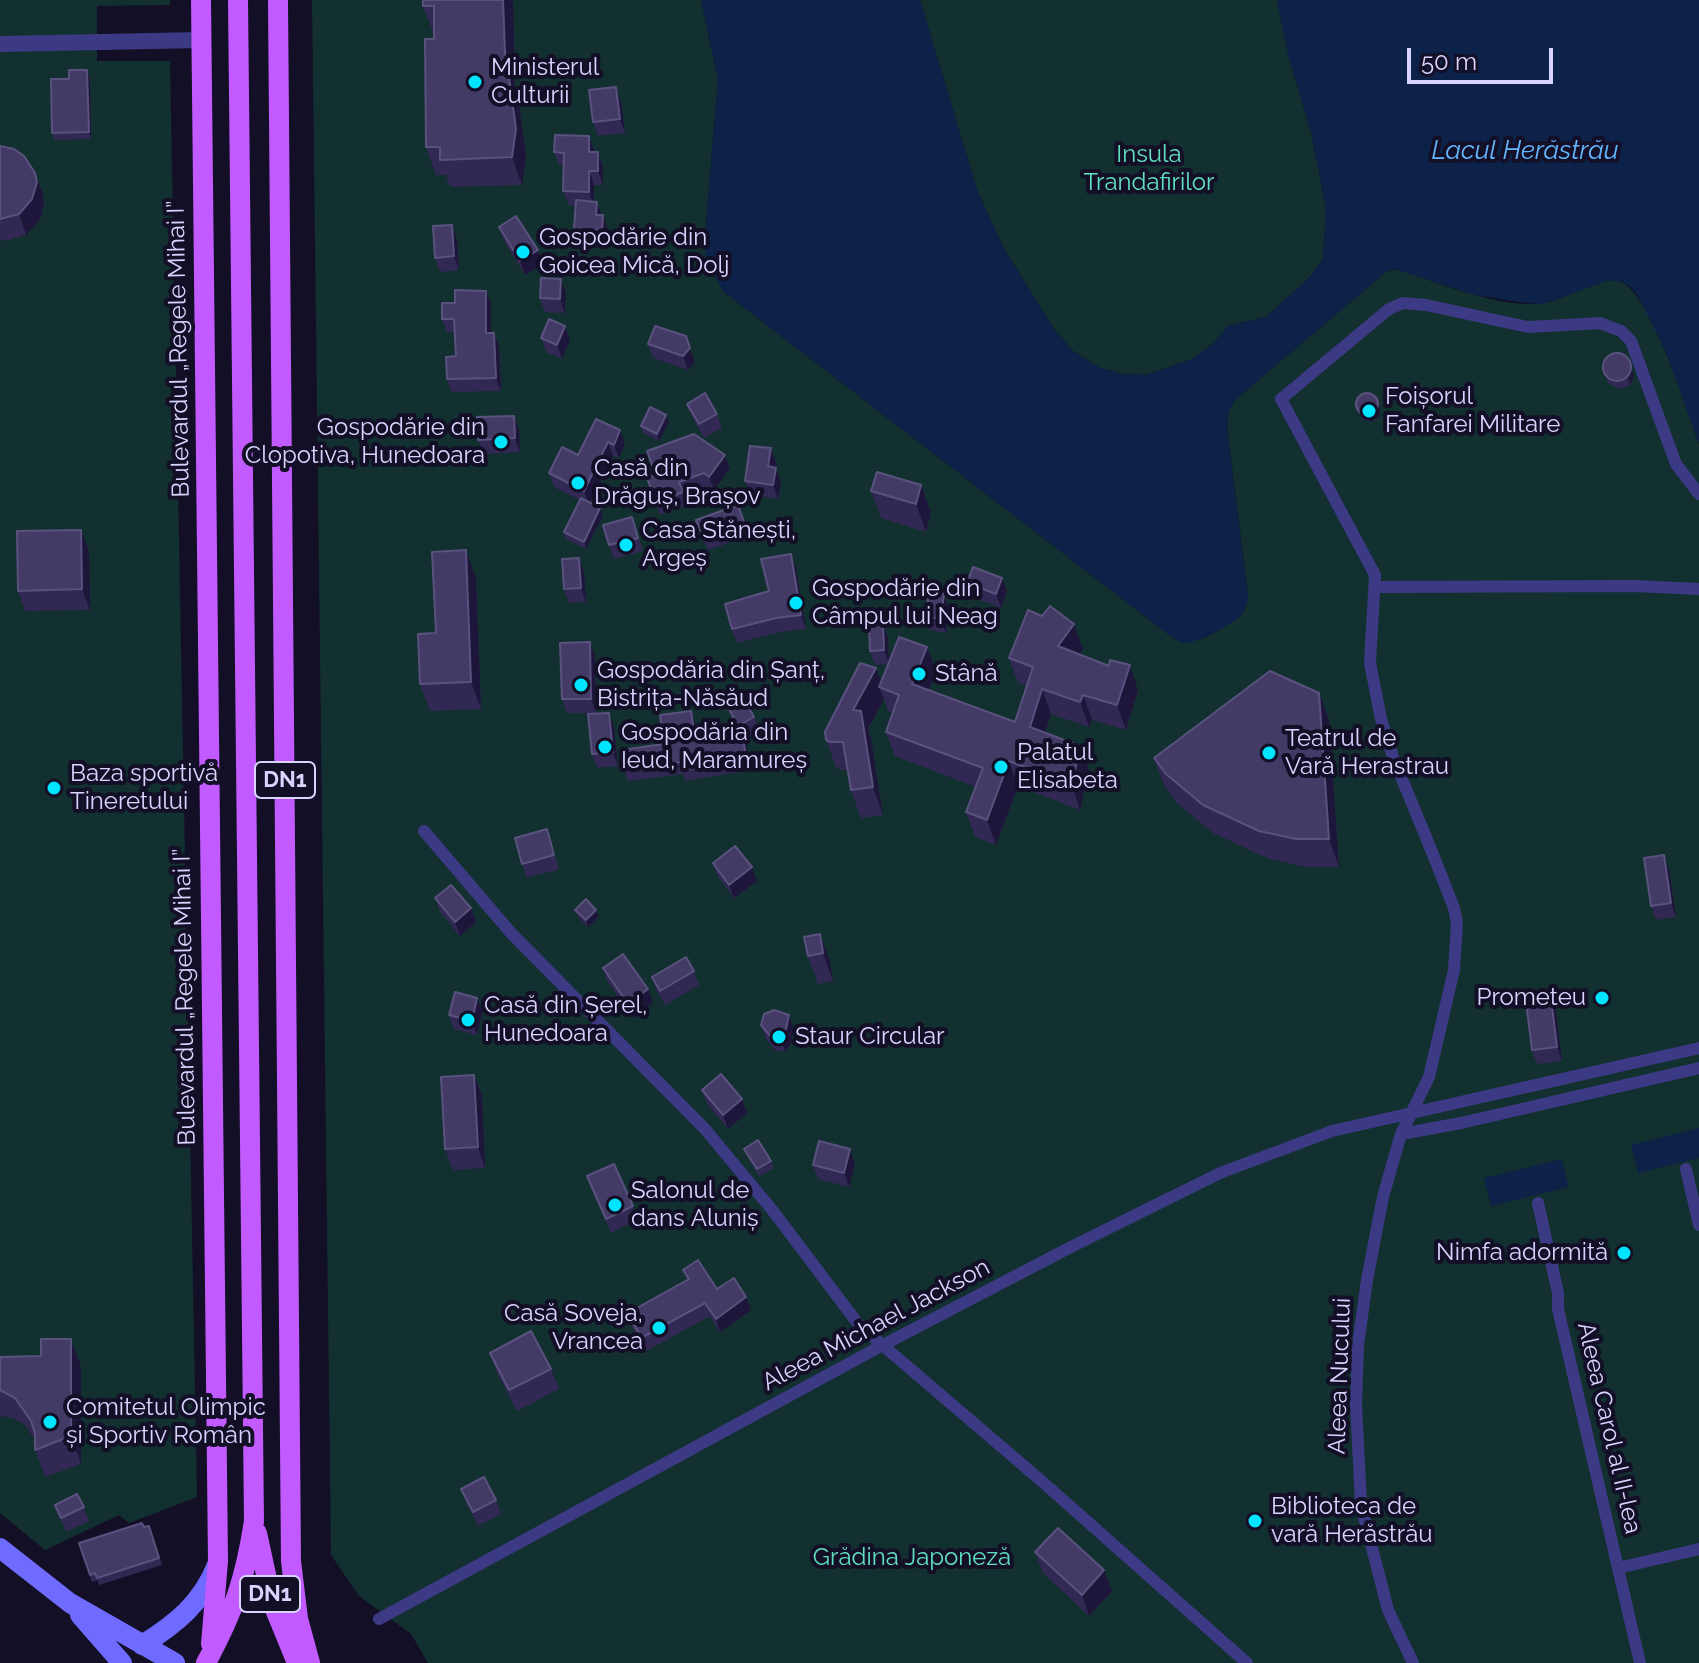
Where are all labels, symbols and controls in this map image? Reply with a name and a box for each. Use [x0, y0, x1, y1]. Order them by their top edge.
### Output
scale bar [1411, 32, 1557, 82]
text: 50 m [1421, 47, 1477, 76]
place label: Ministerul Culturii [491, 54, 599, 110]
marker: Ministerul Culturii [466, 73, 484, 91]
water label: Lacul Herăstrău [1432, 135, 1618, 167]
park label: Insula Trandafirilor [1084, 141, 1214, 197]
street label: Bulevardul „Regele Mihai I” [162, 200, 196, 498]
place label: Gospodărie din Goicea Mică, Dolj [539, 224, 729, 280]
marker: Gospodărie din Goicea Mică, Dolj [514, 243, 532, 261]
place label: Foișorul Fanfarei Militare [1385, 383, 1560, 439]
marker: Foișorul Fanfarei Militare [1360, 402, 1378, 420]
place label: Gospodărie din Clopotiva, Hunedoara [245, 414, 485, 470]
marker: Gospodărie din Clopotiva, Hunedoara [492, 433, 510, 451]
place label: Casă din Drăguș, Brașov [594, 455, 760, 511]
marker: Casă din Drăguș, Brașov [569, 474, 587, 492]
place label: Casa Stănești, Argeș [642, 517, 796, 573]
marker: Casa Stănești, Argeș [617, 536, 635, 554]
place label: Gospodărie din Câmpul lui Neag [812, 575, 998, 631]
marker: Gospodărie din Câmpul lui Neag [787, 594, 805, 612]
place label: Gospodăria din Șanț, Bistrița-Năsăud [597, 657, 825, 713]
place label: Stână [935, 660, 998, 688]
marker: Stână [910, 665, 928, 683]
marker: Gospodăria din Șanț, Bistrița-Năsăud [572, 676, 590, 694]
place label: Gospodăria din Ieud, Maramureș [621, 719, 807, 775]
place label: Teatrul de Vară Herastrau [1285, 725, 1449, 781]
marker: Gospodăria din Ieud, Maramureș [596, 738, 614, 756]
place label: Palatul Elisabeta [1017, 739, 1118, 795]
marker: Teatrul de Vară Herastrau [1260, 744, 1278, 762]
marker: Palatul Elisabeta [992, 758, 1010, 776]
place label: Baza sportivă Tineretului [70, 760, 218, 816]
road number: DN1 [255, 762, 315, 798]
marker: Baza sportivă Tineretului [45, 779, 63, 797]
street label: Bulevardul „Regele Mihai I” [168, 848, 202, 1146]
place label: Prometeu [1477, 984, 1586, 1012]
marker: Prometeu [1593, 989, 1611, 1007]
place label: Casă din Șerel, Hunedoara [484, 992, 647, 1048]
marker: Casă din Șerel, Hunedoara [459, 1011, 477, 1029]
place label: Staur Circular [795, 1023, 944, 1051]
marker: Staur Circular [770, 1028, 788, 1046]
place label: Salonul de dans Aluniș [631, 1177, 759, 1233]
marker: Salonul de dans Aluniș [606, 1196, 624, 1214]
place label: Nimfa adormită [1436, 1239, 1608, 1267]
marker: Nimfa adormită [1615, 1244, 1633, 1262]
street label: Aleea Michael Jackson [757, 1253, 995, 1397]
street label: Aleea Nucului [1323, 1297, 1357, 1455]
place label: Casă Soveja, Vrancea [504, 1300, 643, 1356]
marker: Casă Soveja, Vrancea [650, 1319, 668, 1337]
street label: Aleea Carol al II-lea [1571, 1319, 1647, 1537]
place label: Comitetul Olimpic și Sportiv Român [66, 1394, 266, 1450]
marker: Comitetul Olimpic și Sportiv Român [41, 1413, 59, 1431]
place label: Biblioteca de vară Herăstrău [1271, 1493, 1433, 1549]
marker: Biblioteca de vară Herăstrău [1246, 1512, 1264, 1530]
park label: Grădina Japoneză [813, 1544, 1011, 1572]
road number: DN1 [240, 1576, 300, 1612]

